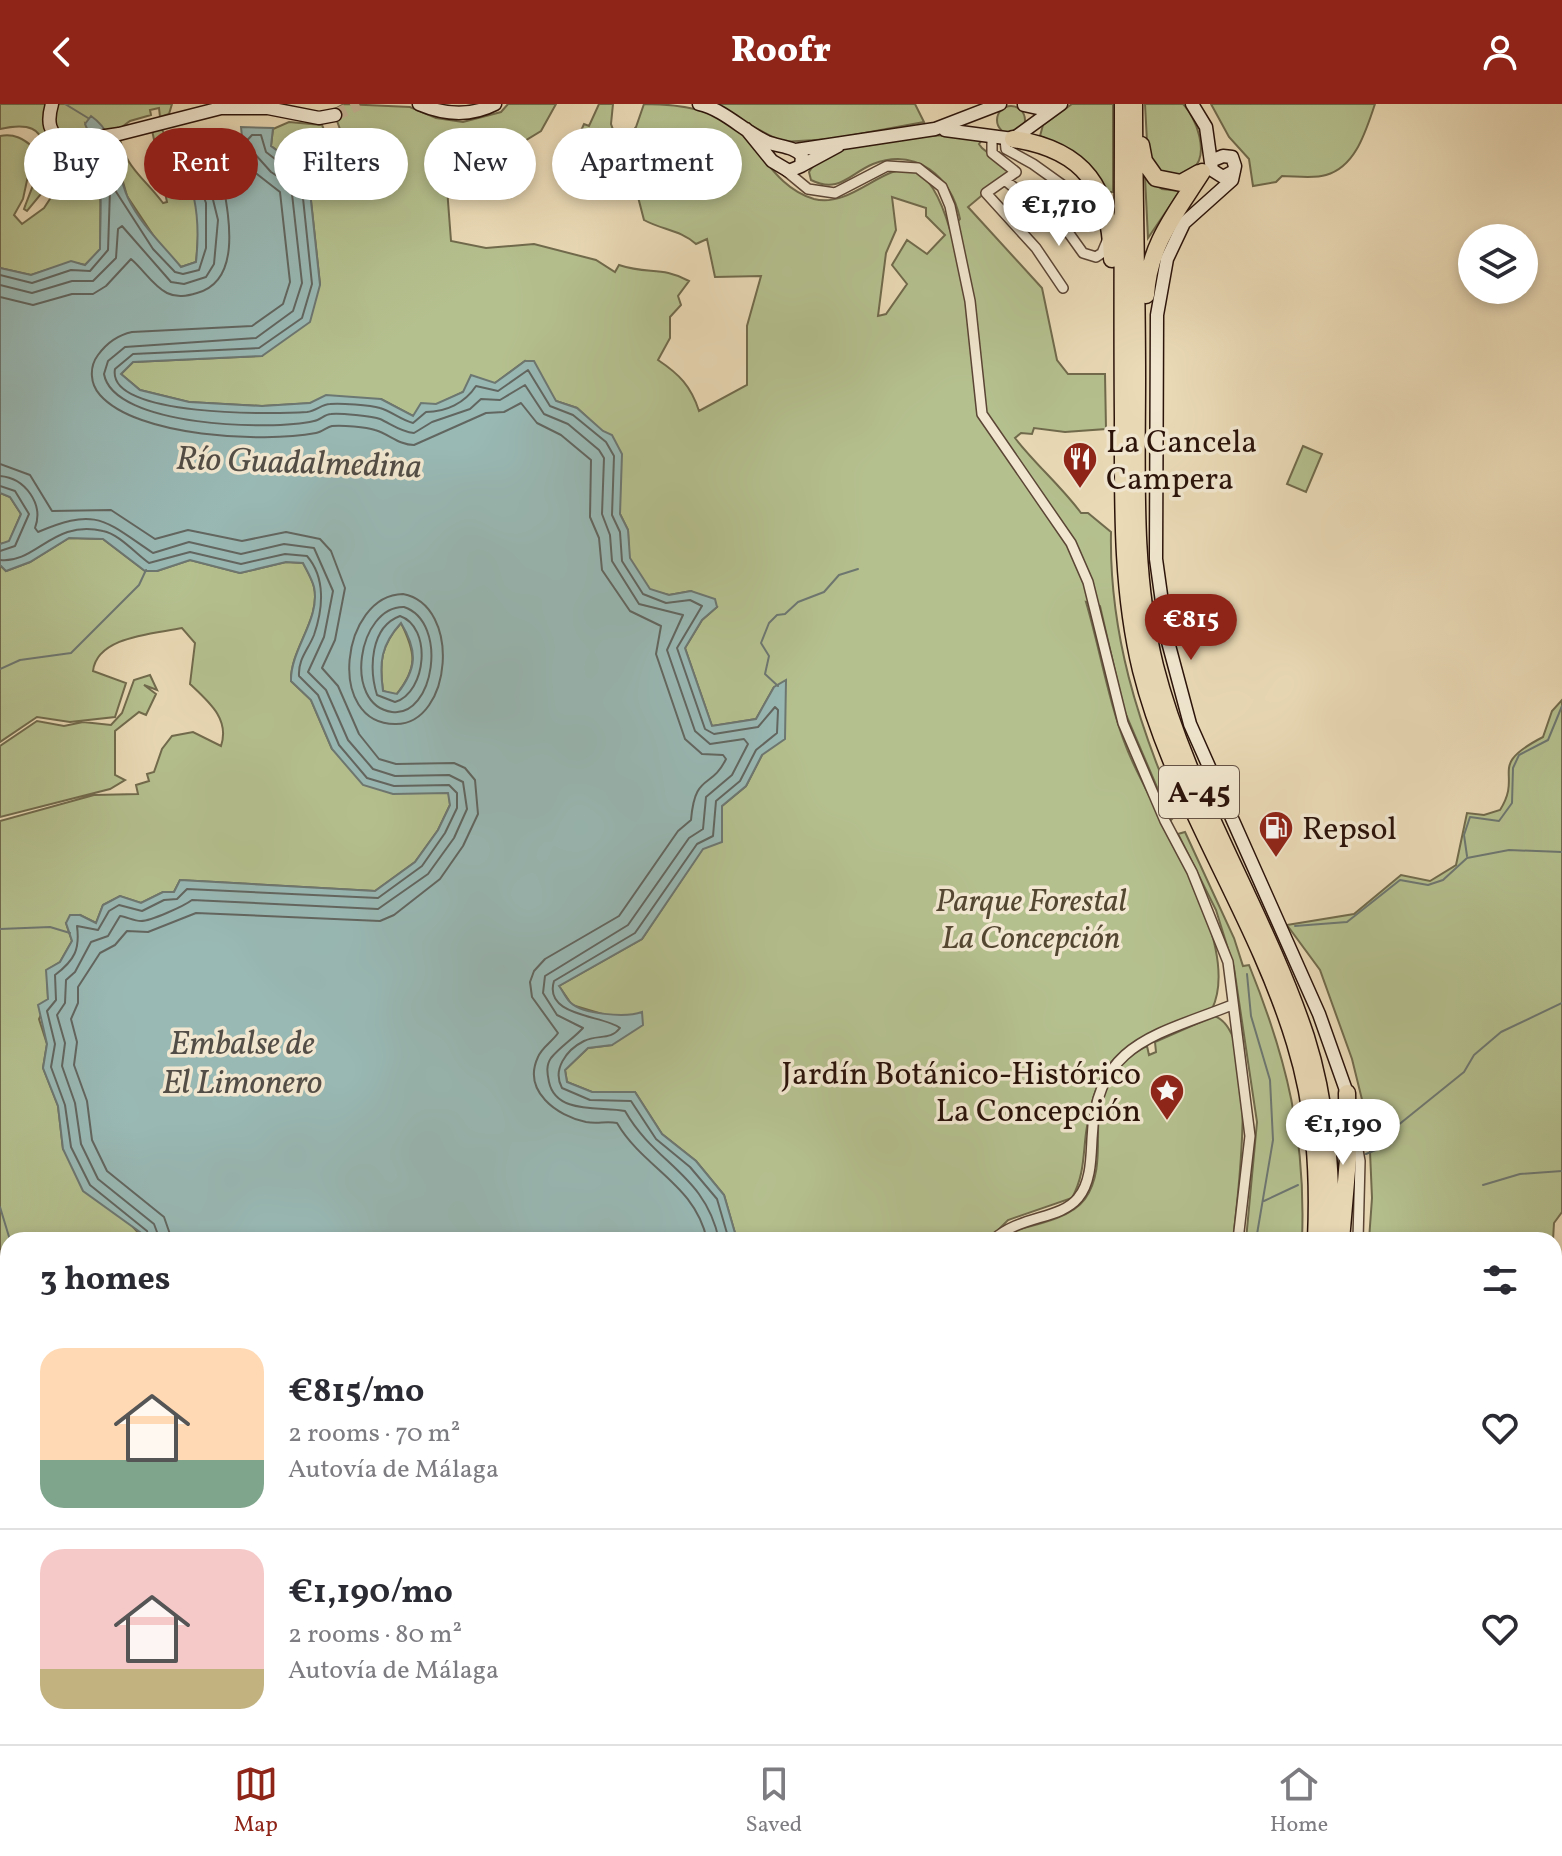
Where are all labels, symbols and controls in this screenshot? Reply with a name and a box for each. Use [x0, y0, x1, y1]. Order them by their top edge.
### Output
text: Roofr [731, 27, 831, 77]
icon: back [40, 30, 84, 74]
icon: person [1478, 30, 1522, 74]
chip: Buy [24, 128, 128, 200]
chip: Rent [144, 128, 258, 200]
chip: Filters [274, 128, 408, 200]
chip: New [424, 128, 536, 200]
chip: Apartment [552, 128, 742, 200]
pin: €1,710 [994, 180, 1124, 248]
text: €1,710 [1021, 188, 1097, 224]
map controls [1458, 224, 1538, 304]
button: layers [1458, 224, 1538, 304]
place label: La Cancela Campera [1106, 422, 1257, 503]
water label: Río Guadalmedina [175, 437, 423, 492]
restaurant icon: La Cancela Campera [1061, 440, 1099, 490]
pin: €815 [1144, 594, 1238, 662]
text: €815 [1163, 602, 1219, 638]
road number: A-45 [1159, 766, 1239, 818]
fuel station icon: Repsol [1257, 809, 1295, 859]
place label: Repsol [1302, 809, 1397, 853]
park label: Parque Forestal La Concepción [935, 881, 1127, 962]
water label: Embalse de El Limonero [162, 1022, 322, 1108]
place label: Jardín Botánico-Histórico La Concepción [782, 1054, 1141, 1135]
place icon: Jardín Botánico-Histórico La Concepción [1148, 1072, 1186, 1122]
pin: €1,190 [1278, 1099, 1408, 1167]
text: €1,190 [1304, 1107, 1382, 1143]
text: 3 homes [40, 1257, 170, 1304]
icon: filters [1478, 1258, 1522, 1302]
text: €815/mo [288, 1369, 424, 1416]
icon: home [104, 1380, 200, 1476]
icon: heart [1478, 1406, 1522, 1450]
text: 2 rooms · 70 m² [288, 1416, 460, 1452]
text: Autovía de Málaga [288, 1452, 499, 1488]
text: €1,190/mo [288, 1570, 453, 1617]
icon: home [104, 1581, 200, 1677]
icon: heart [1478, 1607, 1522, 1651]
text: 2 rooms · 80 m² [288, 1617, 462, 1653]
text: Autovía de Málaga [288, 1653, 499, 1689]
tab: Map [234, 1762, 278, 1841]
tab: Saved [746, 1762, 802, 1841]
tab: Home [1270, 1762, 1328, 1841]

